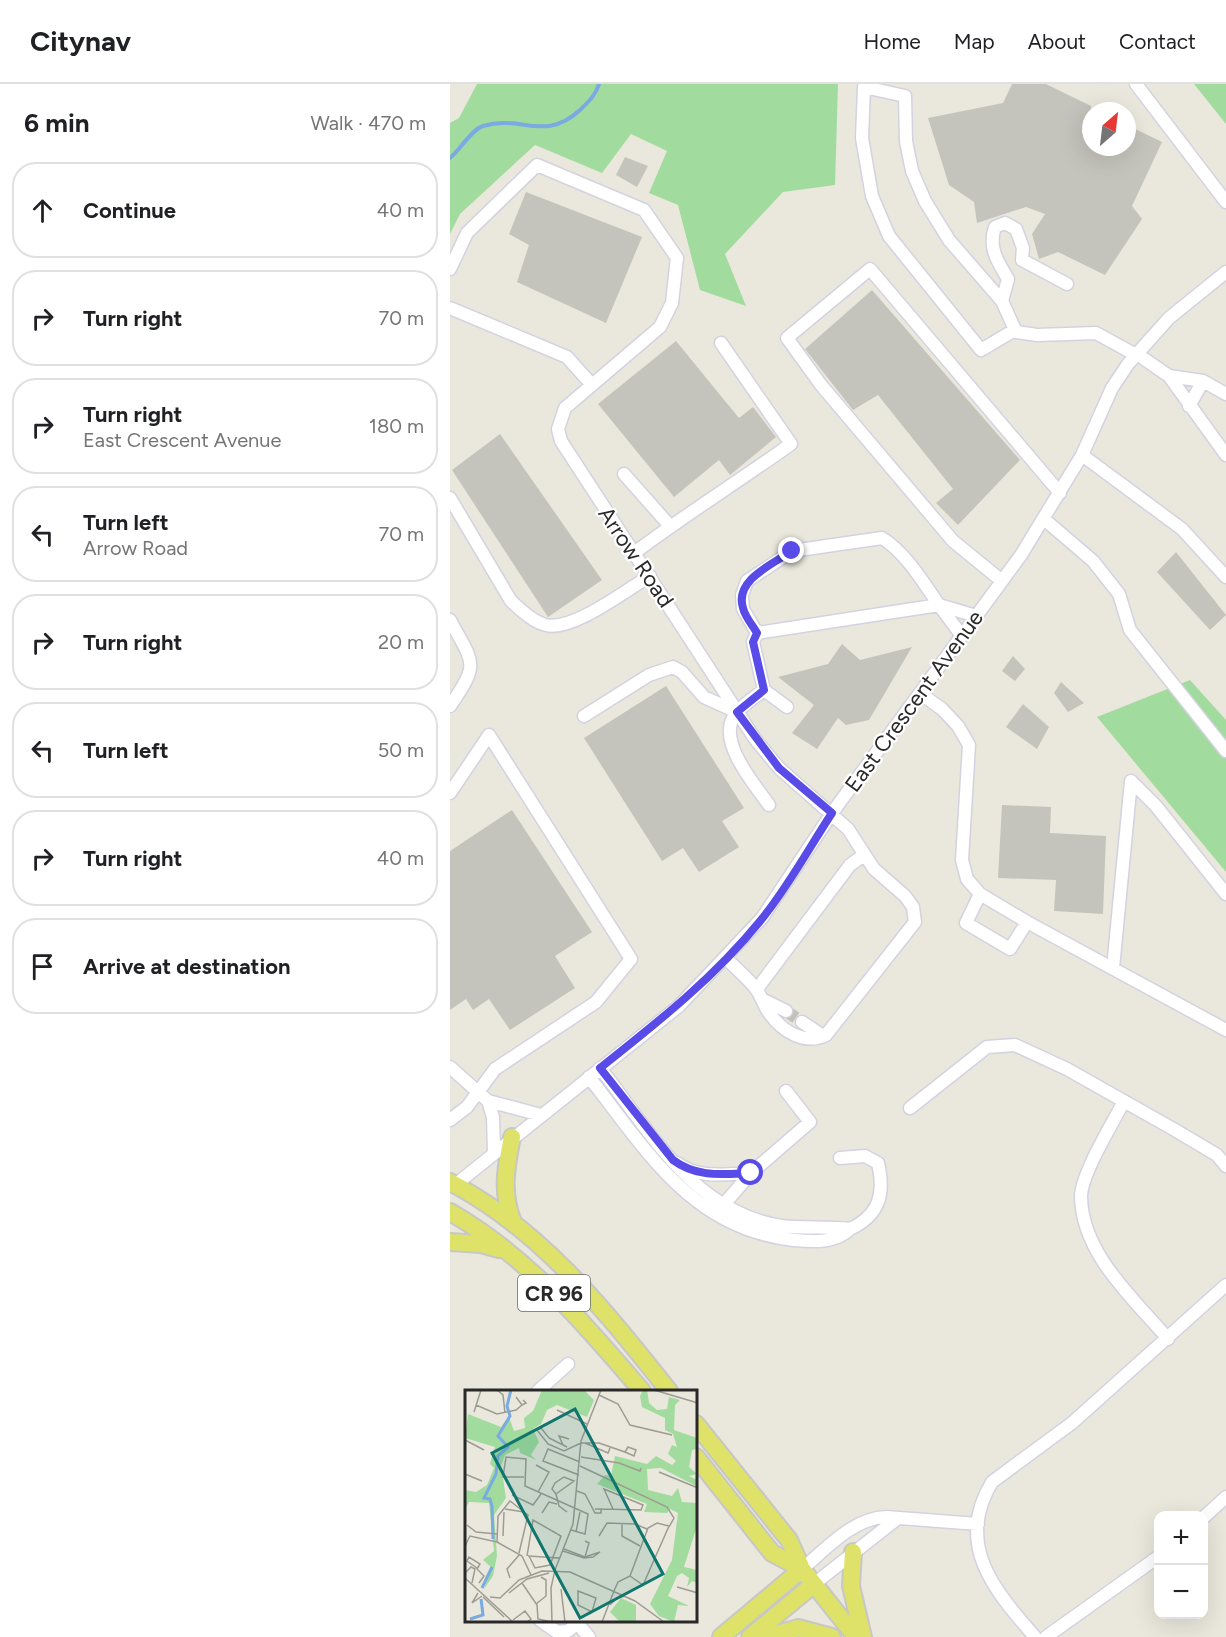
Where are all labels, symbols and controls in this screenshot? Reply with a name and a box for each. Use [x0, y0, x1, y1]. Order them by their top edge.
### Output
text: Citynav [30, 24, 131, 58]
text: Home [864, 29, 921, 54]
text: Map [954, 29, 995, 54]
text: About [1028, 29, 1086, 54]
text: Contact [1119, 29, 1196, 54]
north arrow [1082, 102, 1136, 156]
text: 6 min [24, 107, 90, 139]
text: Walk · 470 m [310, 111, 426, 135]
icon: ahead [26, 194, 59, 227]
text: Continue [83, 197, 176, 224]
text: 40 m [377, 198, 424, 222]
icon: right [26, 302, 59, 335]
text: Turn right [83, 305, 182, 332]
text: 70 m [378, 306, 424, 330]
text: Turn right [83, 401, 182, 428]
icon: right [26, 410, 59, 443]
text: 180 m [369, 414, 424, 438]
text: East Crescent Avenue [83, 428, 281, 452]
street label: Arrow Road [592, 502, 680, 612]
text: Turn left [83, 509, 169, 536]
icon: left [26, 518, 59, 551]
text: 70 m [378, 522, 424, 546]
text: Arrow Road [83, 536, 188, 560]
route end [778, 537, 804, 563]
street label: East Crescent Avenue [839, 605, 989, 797]
icon: right [26, 626, 59, 659]
text: Turn right [83, 629, 182, 656]
text: 20 m [378, 630, 424, 654]
icon: left [26, 734, 59, 767]
text: Turn left [83, 737, 169, 764]
text: 50 m [378, 738, 424, 762]
icon: right [26, 842, 59, 875]
text: Turn right [83, 845, 182, 872]
text: 40 m [377, 846, 424, 870]
icon: arrive [26, 950, 59, 983]
text: Arrive at destination [83, 953, 291, 980]
route start [737, 1159, 763, 1185]
road number: CR 96 [518, 1275, 590, 1311]
inset map [465, 1390, 698, 1622]
map controls [1154, 1511, 1208, 1619]
button: + [1154, 1511, 1208, 1565]
button: − [1154, 1565, 1208, 1619]

